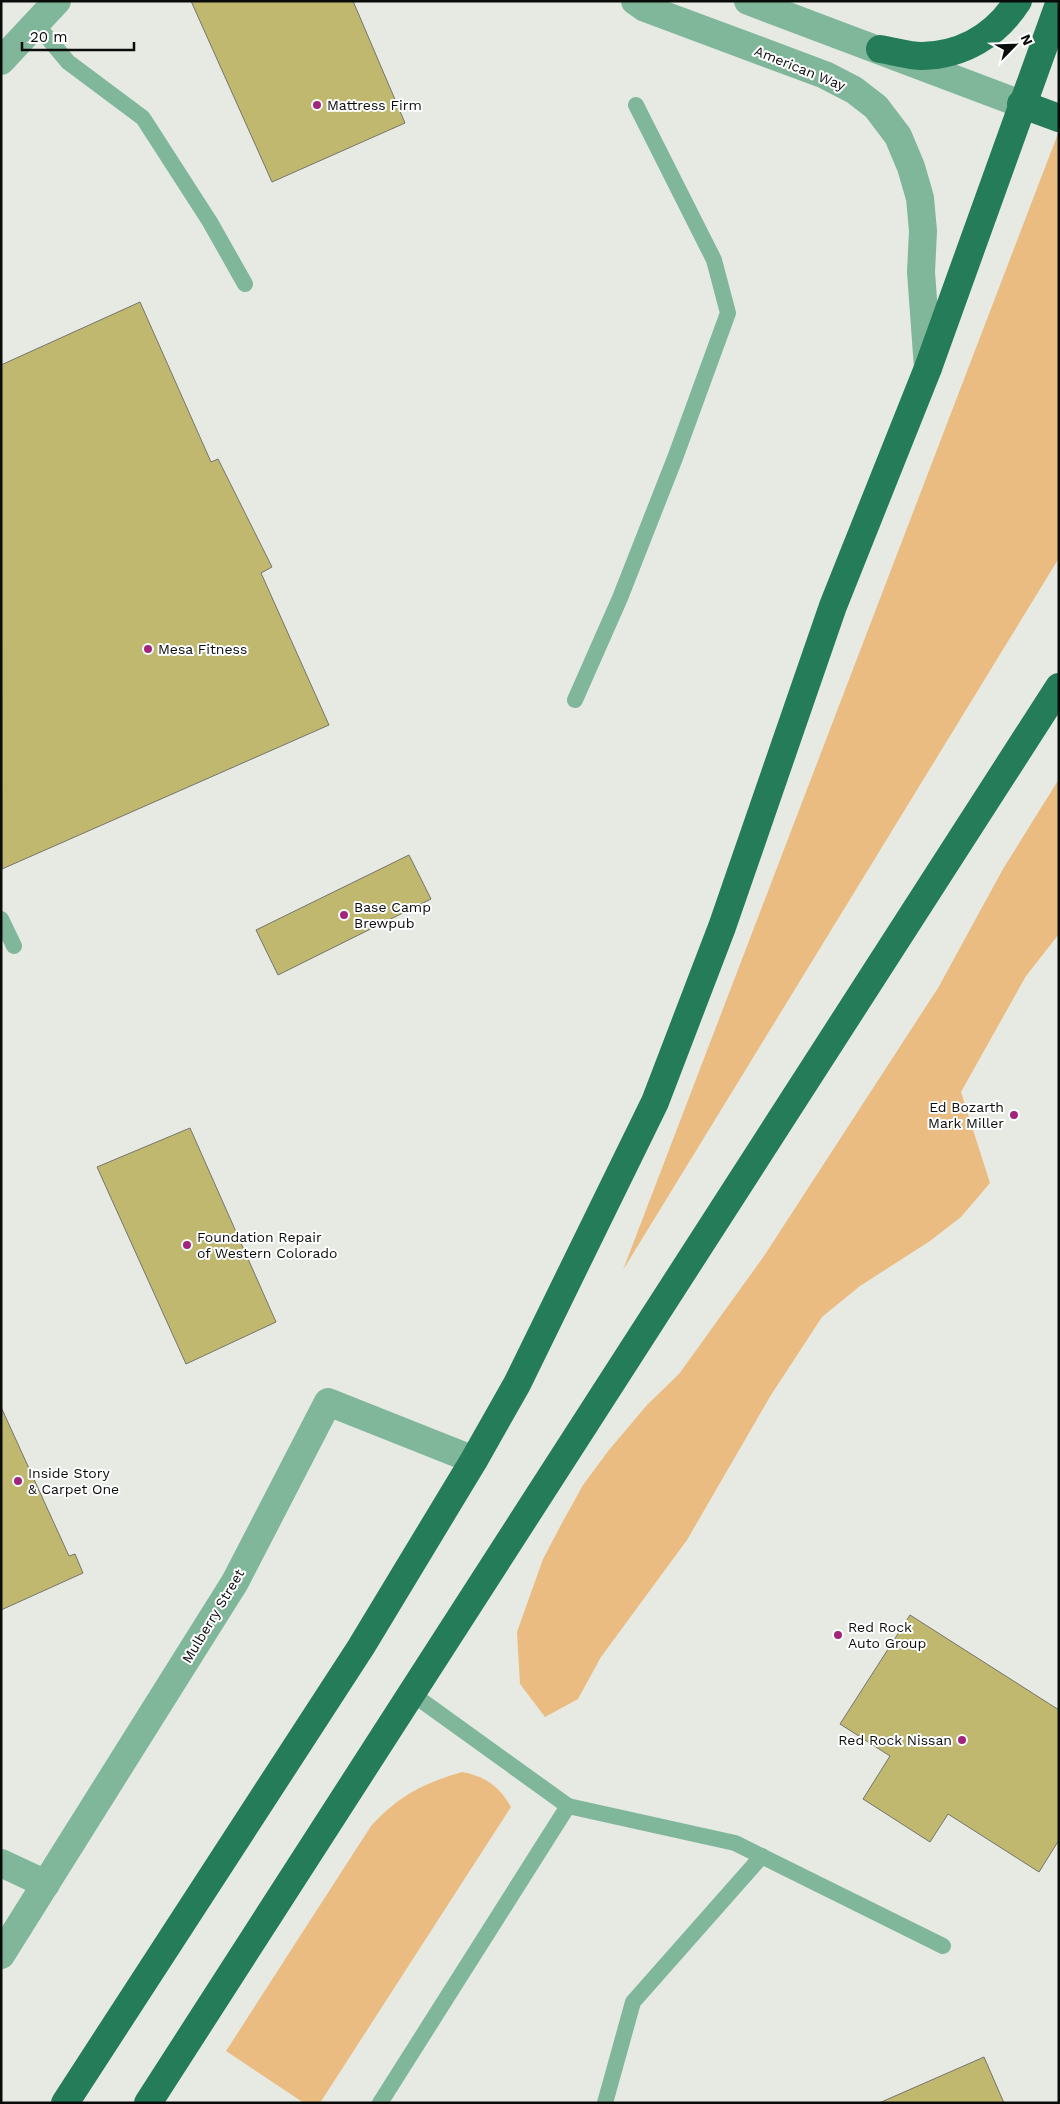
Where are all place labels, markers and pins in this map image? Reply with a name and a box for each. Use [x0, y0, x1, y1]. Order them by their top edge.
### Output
place label: Mattress Firm [327, 97, 422, 113]
marker: Mattress Firm [311, 99, 323, 111]
place label: Mesa Fitness [158, 641, 247, 657]
marker: Mesa Fitness [142, 643, 154, 655]
place label: Base Camp Brewpub [354, 899, 431, 931]
marker: Base Camp Brewpub [338, 909, 350, 921]
place label: Ed Bozarth Mark Miller [928, 1099, 1004, 1131]
marker: Ed Bozarth Mark Miller [1008, 1109, 1020, 1121]
place label: Foundation Repair of Western Colorado [197, 1229, 338, 1261]
marker: Foundation Repair of Western Colorado [181, 1239, 193, 1251]
place label: Inside Story & Carpet One [28, 1465, 119, 1497]
marker: Inside Story & Carpet One [12, 1475, 24, 1487]
place label: Red Rock Auto Group [848, 1619, 926, 1651]
marker: Red Rock Auto Group [832, 1629, 844, 1641]
place label: Red Rock Nissan [838, 1732, 952, 1748]
marker: Red Rock Nissan [956, 1734, 968, 1746]

